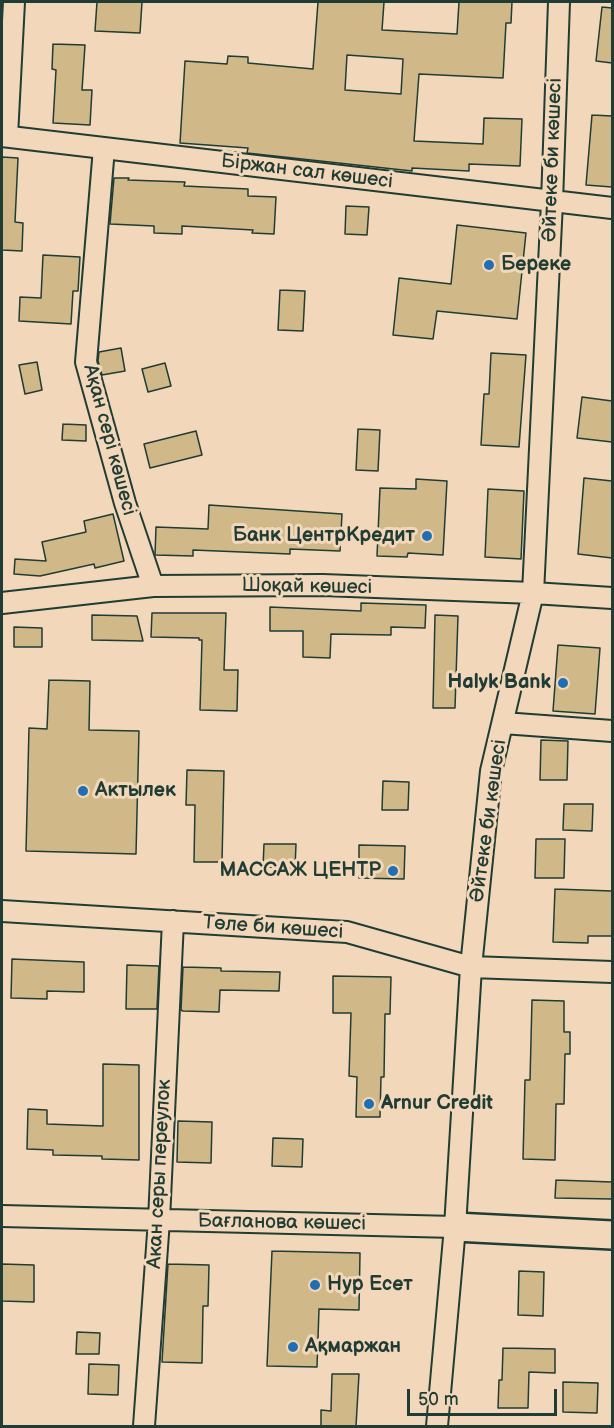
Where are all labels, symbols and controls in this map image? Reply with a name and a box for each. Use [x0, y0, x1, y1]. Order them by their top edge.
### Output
street label: Әйтеке би көшесі [538, 78, 568, 242]
street label: Біржан сал көшесі [220, 150, 394, 194]
place label: Береке [501, 253, 571, 277]
marker: Береке [482, 258, 496, 272]
street label: Ақан сері көшесі [77, 362, 141, 518]
place label: Банк ЦентрКредит [233, 524, 415, 548]
marker: Банк ЦентрКредит [420, 529, 434, 543]
street label: Шоқай көшесі [241, 574, 373, 600]
place label: Halyk Bank [447, 671, 551, 695]
marker: Halyk Bank [556, 676, 570, 690]
street label: Әйтеке би көшесі [466, 738, 512, 904]
place label: Актылек [95, 779, 176, 803]
marker: Актылек [76, 784, 90, 798]
place label: МАССАЖ ЦЕНТР [220, 859, 381, 883]
marker: МАССАЖ ЦЕНТР [386, 864, 400, 878]
street label: Төле би көшесі [202, 911, 344, 945]
street label: Акан серы переулок [143, 1079, 177, 1269]
place label: Arnur Credit [381, 1092, 493, 1116]
marker: Arnur Credit [362, 1097, 376, 1111]
street label: Бағланова көшесі [198, 1210, 366, 1236]
place label: Нур Есет [327, 1273, 413, 1297]
marker: Нур Есет [308, 1278, 322, 1292]
place label: Ақмаржан [305, 1335, 401, 1359]
marker: Ақмаржан [286, 1340, 300, 1354]
scale bar [410, 1377, 560, 1415]
text: 50 m [418, 1389, 459, 1410]

